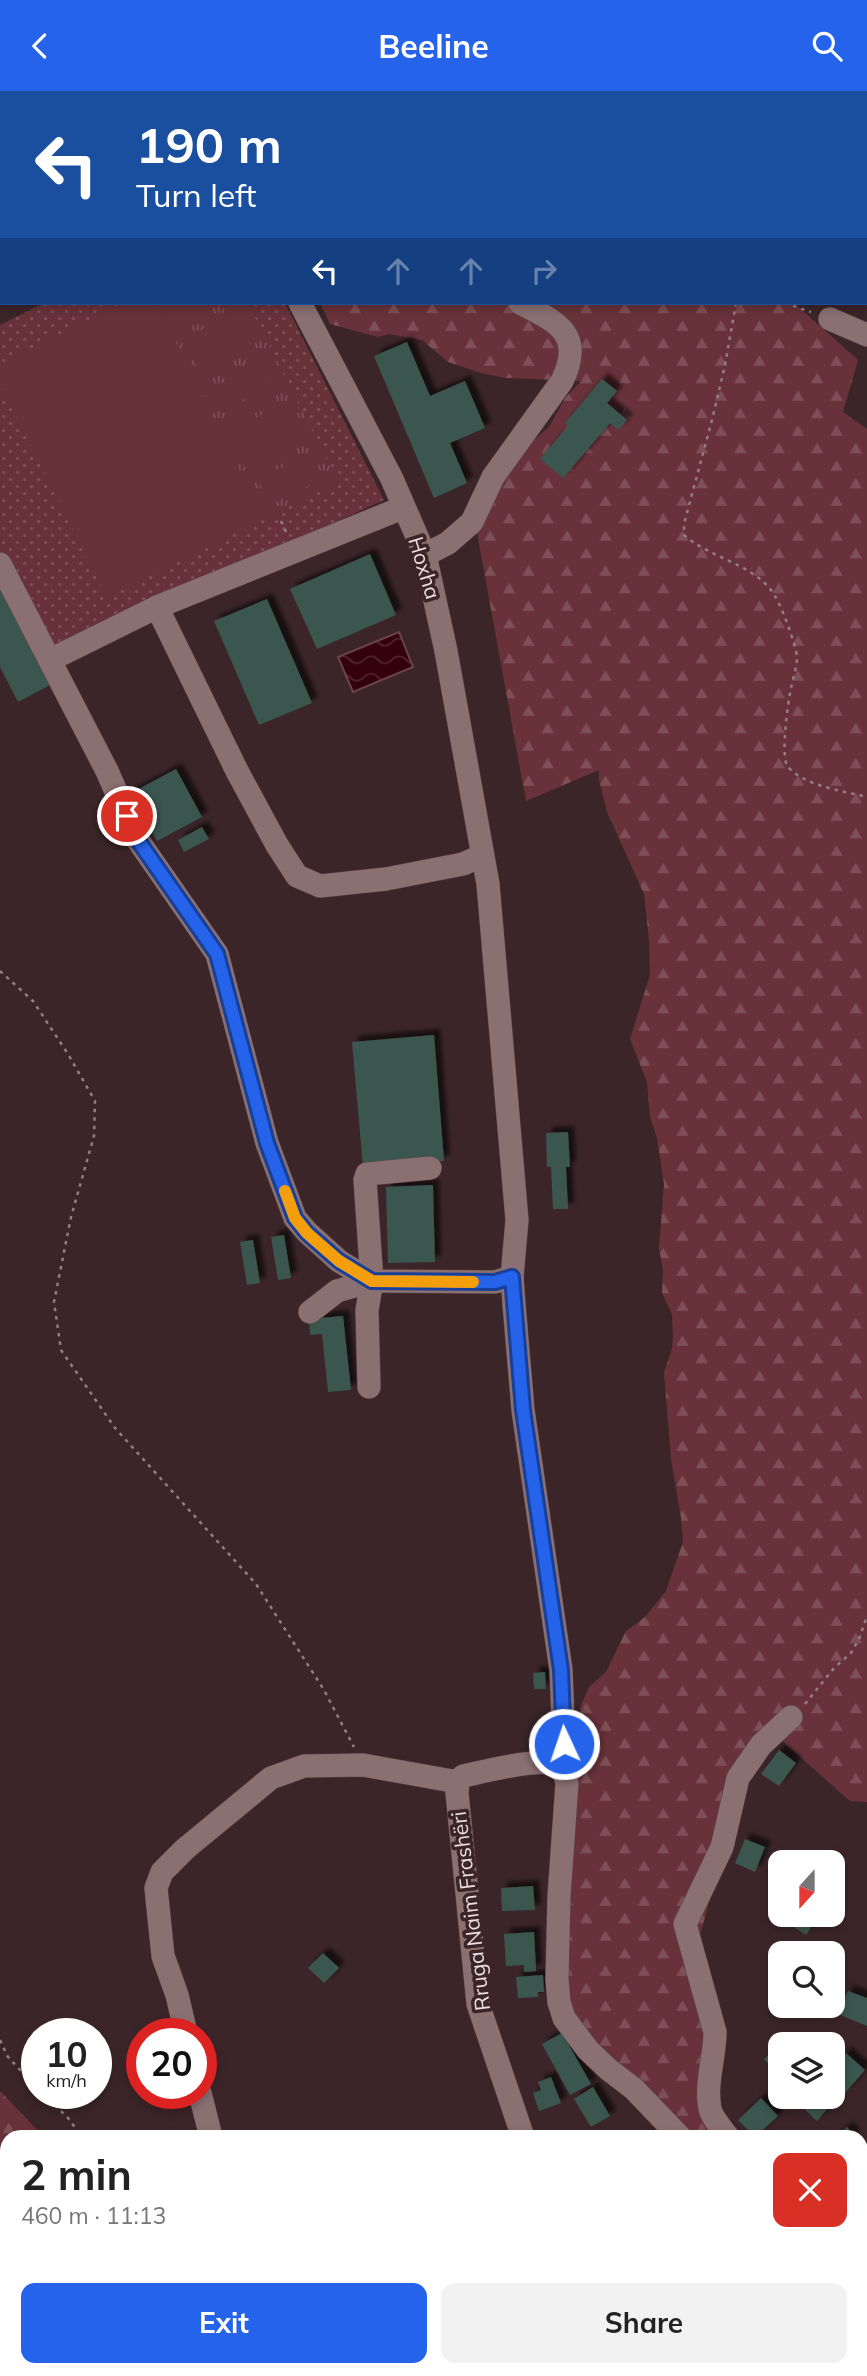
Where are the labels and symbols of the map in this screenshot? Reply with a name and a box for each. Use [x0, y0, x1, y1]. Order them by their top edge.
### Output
street label: Hoxha [403, 533, 447, 602]
pin [97, 786, 157, 846]
position arrow [527, 1707, 601, 1781]
street label: Rruga Naim Frashëri [445, 1810, 495, 2012]
north arrow [768, 1850, 845, 1927]
speed limit sign: 20 [126, 2018, 217, 2109]

